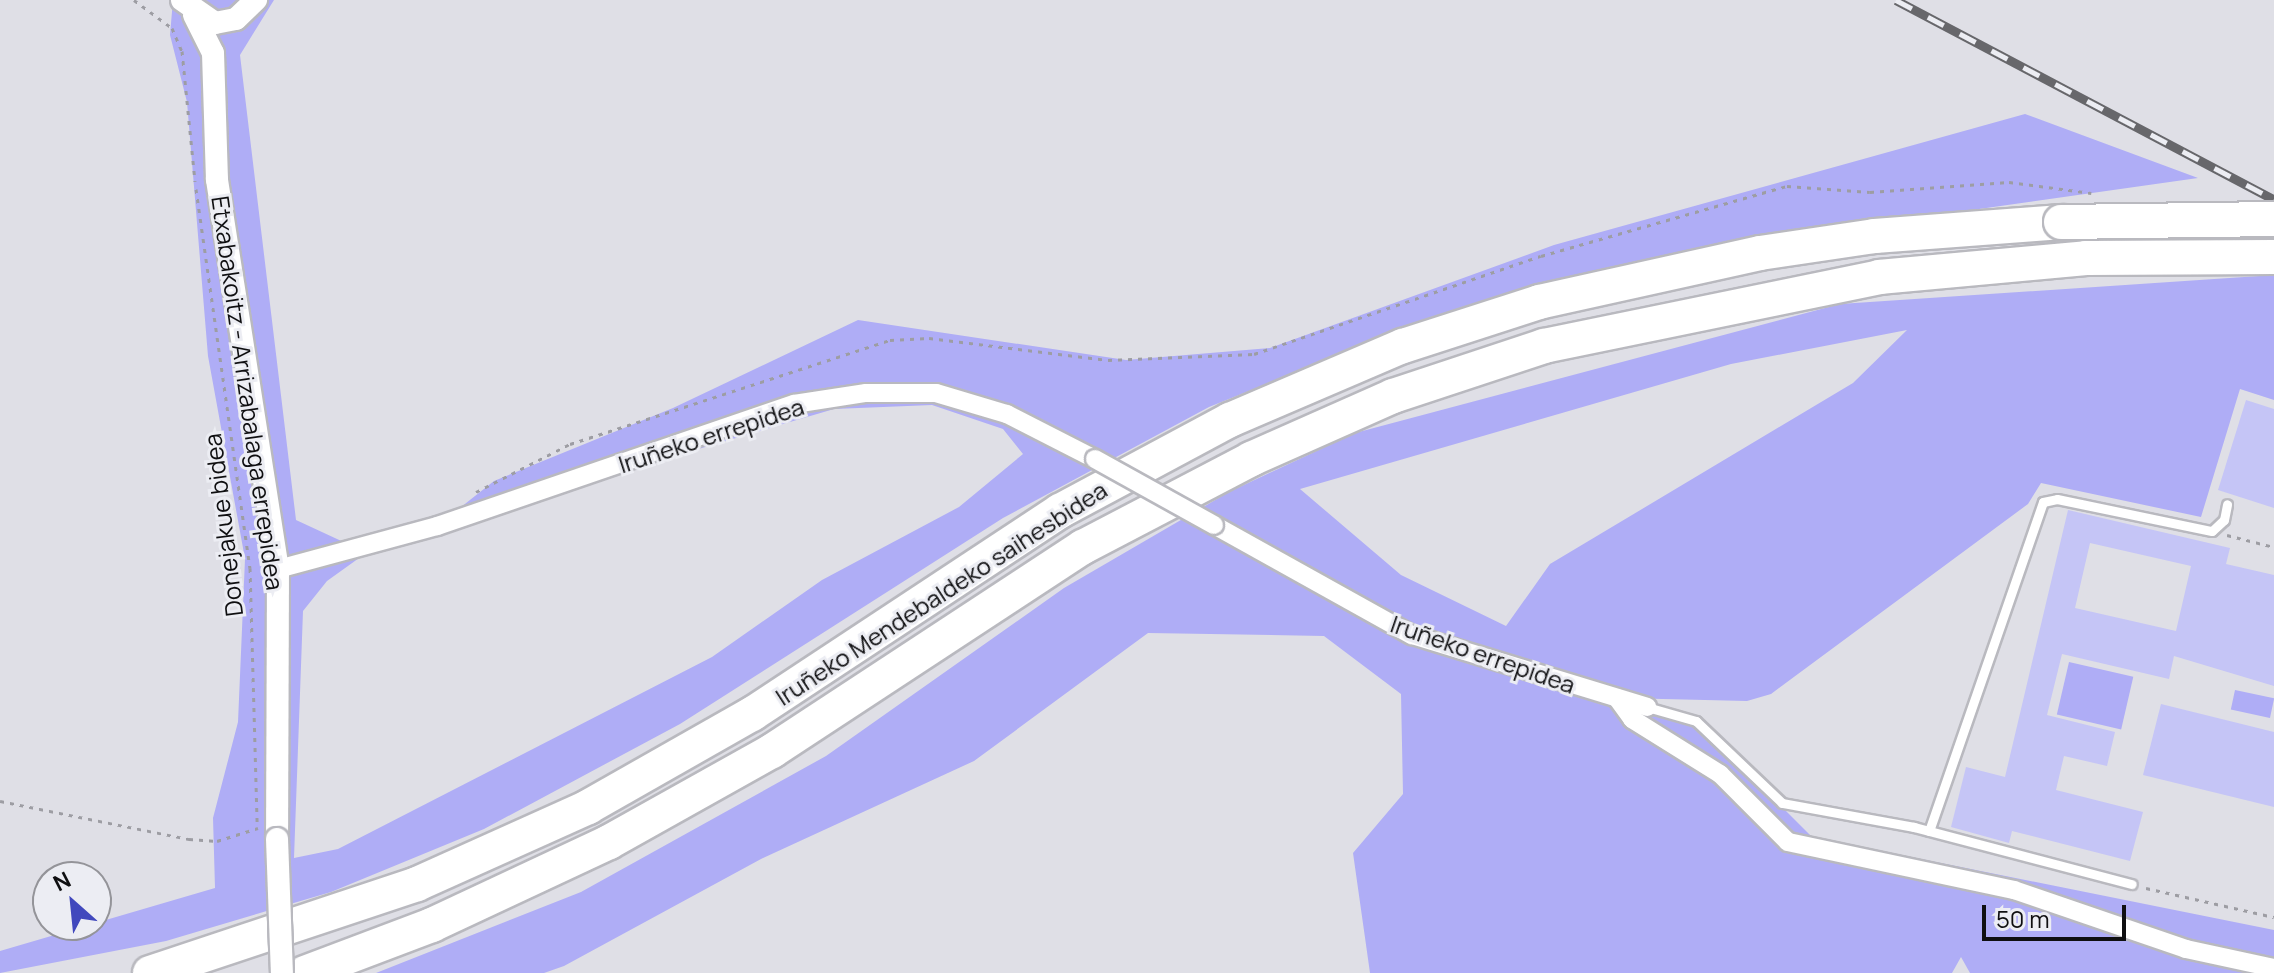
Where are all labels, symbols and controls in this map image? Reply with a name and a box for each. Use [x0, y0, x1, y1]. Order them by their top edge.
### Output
street label: Etxabakoitz - Arrizabalaga errepidea [206, 194, 290, 592]
street label: Iruñeko errepidea [615, 391, 807, 479]
street label: Donejakue bidea [197, 432, 249, 618]
street label: Iruñeko Mendebaldeko saihesbidea [770, 475, 1112, 711]
street label: Iruñeko errepidea [1387, 609, 1579, 699]
north arrow [32, 861, 112, 941]
text: N [48, 864, 76, 898]
scale bar [1986, 889, 2130, 939]
text: 50 m [1996, 902, 2050, 935]

